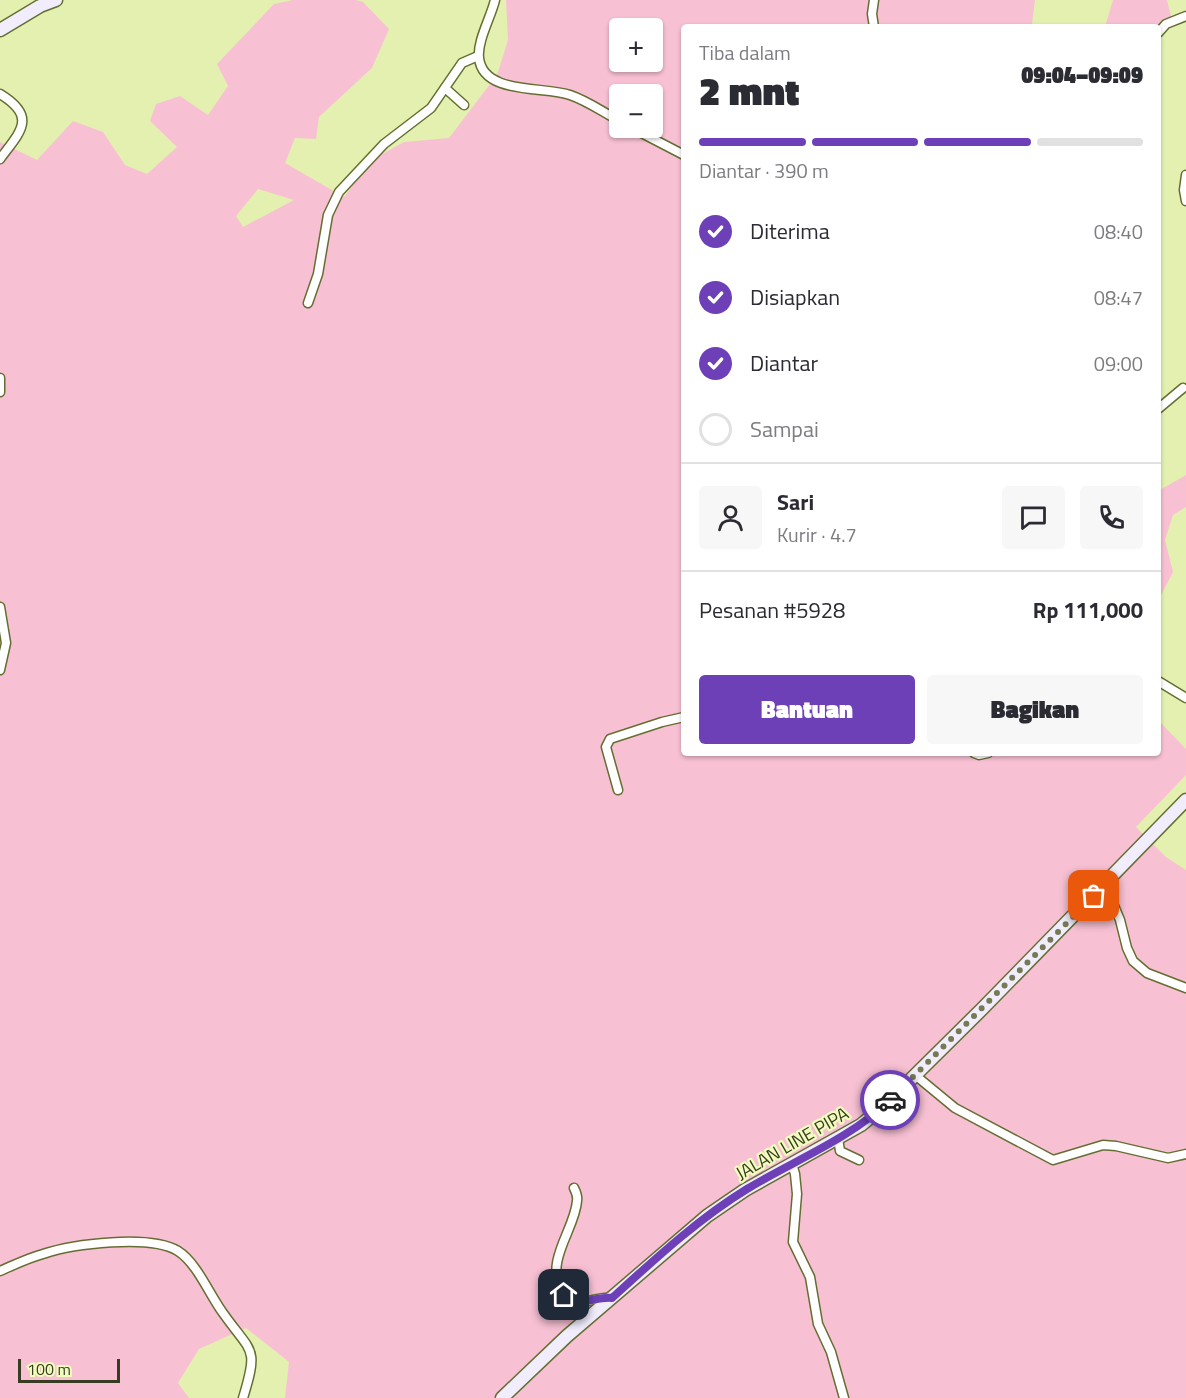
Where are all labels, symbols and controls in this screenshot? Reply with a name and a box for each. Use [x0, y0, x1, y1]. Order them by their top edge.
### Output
map controls [609, 18, 663, 138]
button: + [609, 18, 663, 72]
text: Tiba dalam [699, 37, 791, 68]
text: 09:04–09:09 [1021, 58, 1143, 92]
text: 2 mnt [699, 61, 799, 120]
button: − [609, 84, 663, 138]
text: Diantar · 390 m [699, 155, 829, 186]
text: Diterima [750, 214, 830, 248]
icon: check [699, 215, 732, 248]
text: 08:40 [1094, 216, 1143, 247]
text: Disiapkan [750, 280, 840, 314]
icon: check [699, 281, 732, 314]
text: 08:47 [1094, 282, 1143, 313]
text: Diantar [750, 346, 818, 380]
icon: check [699, 347, 732, 380]
text: 09:00 [1094, 348, 1143, 379]
text: Sampai [750, 412, 819, 446]
text: Sari [777, 485, 814, 519]
button: person [699, 486, 762, 549]
button: chat [1002, 486, 1065, 549]
button: phone [1080, 486, 1143, 549]
text: Kurir · 4.7 [777, 519, 857, 550]
text: Pesanan #5928 [699, 593, 845, 627]
text: Rp 111,000 [1033, 593, 1143, 627]
button: Bantuan [699, 675, 915, 744]
button: Bagikan [927, 675, 1143, 744]
pin [1068, 870, 1119, 921]
icon: bag [1077, 879, 1110, 912]
courier [860, 1070, 920, 1130]
icon: car [874, 1084, 907, 1117]
street label: JALAN LINE PIPA [730, 1100, 854, 1186]
pin [538, 1269, 589, 1320]
icon: home [547, 1278, 580, 1311]
scale bar [18, 1356, 120, 1384]
text: 100 m [27, 1357, 71, 1381]

